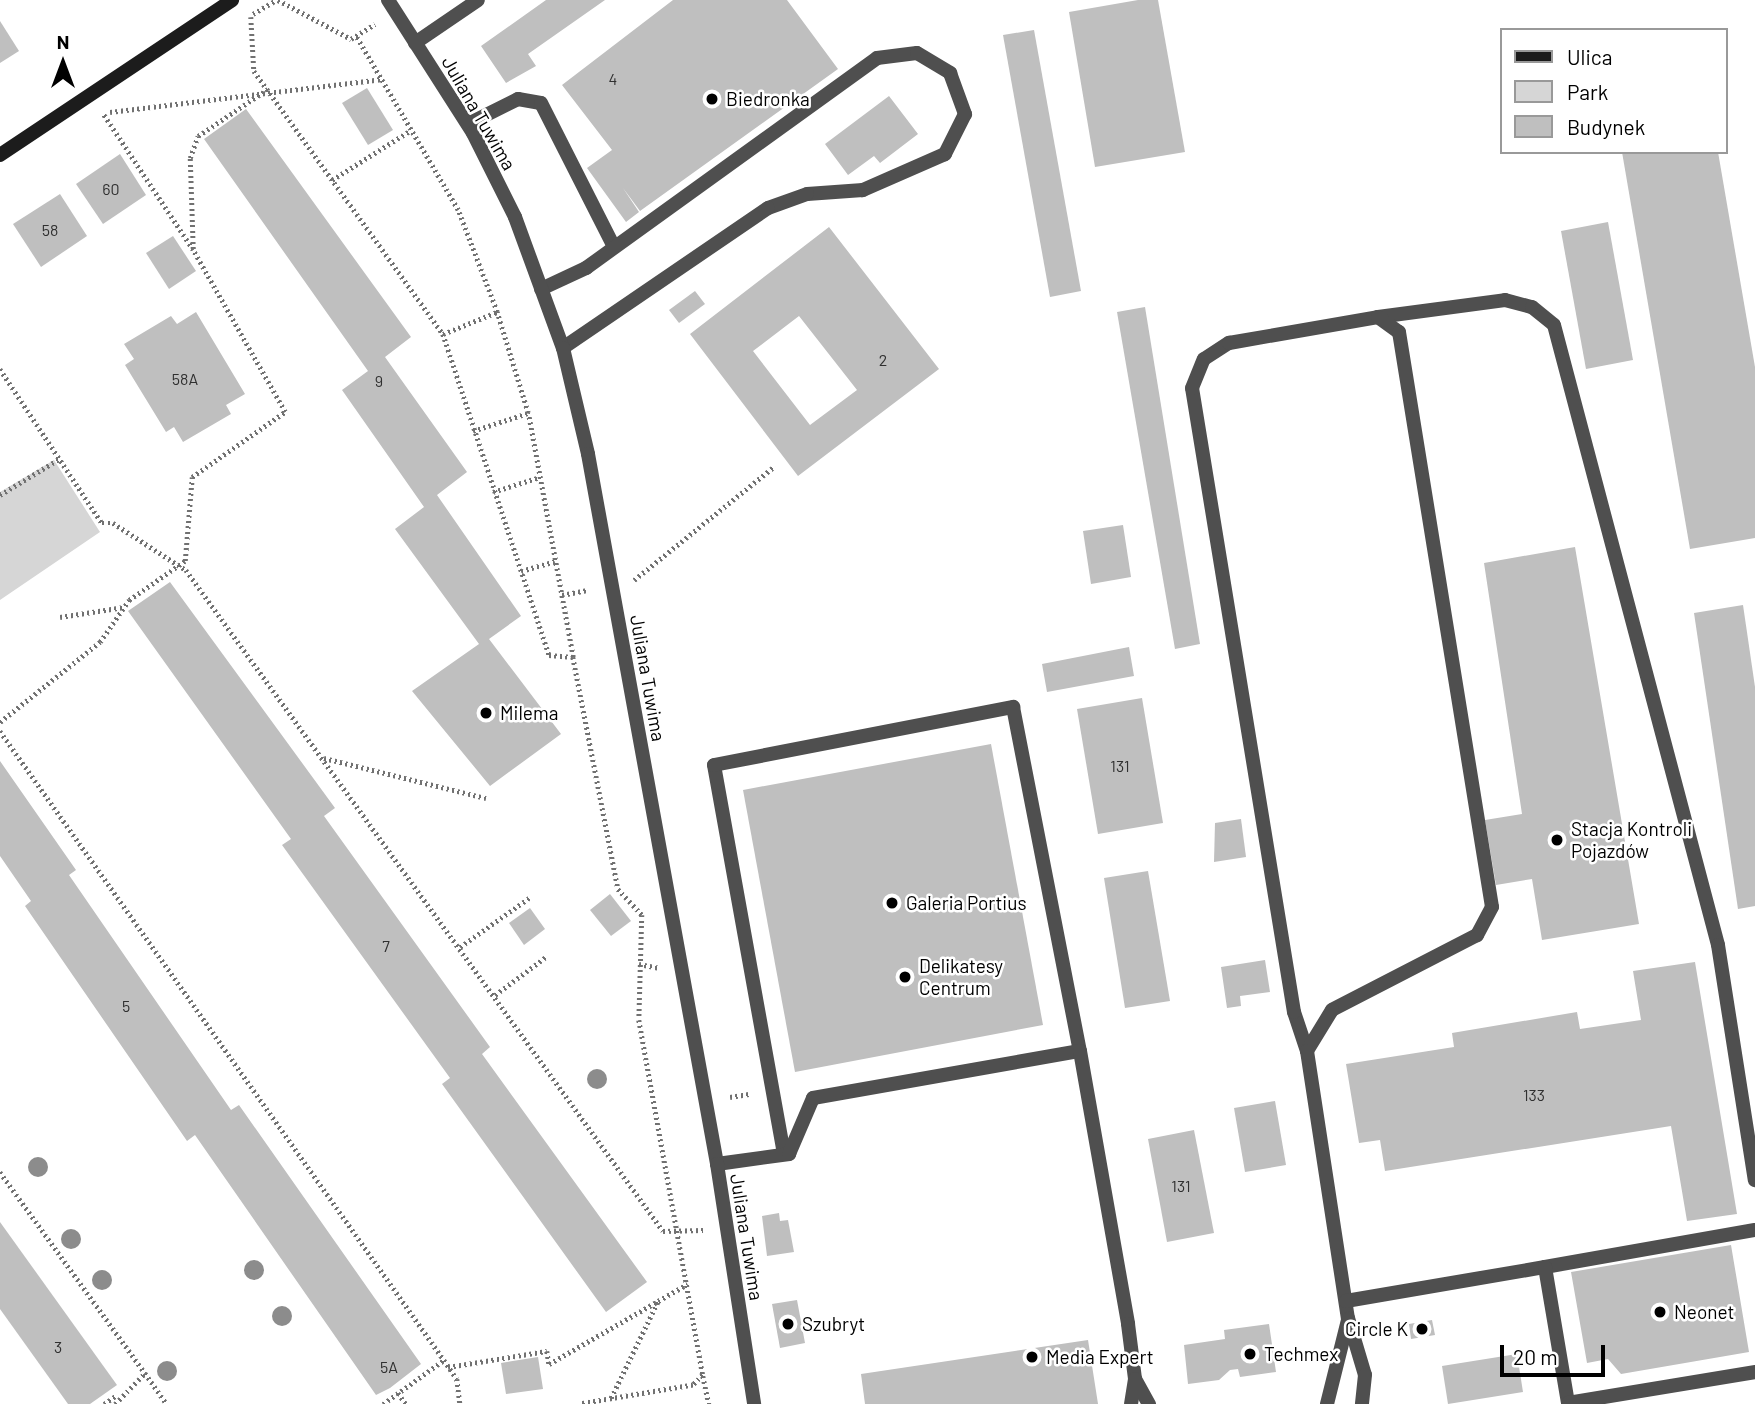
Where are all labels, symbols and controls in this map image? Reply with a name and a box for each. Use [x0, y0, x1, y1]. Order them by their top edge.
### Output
north arrow [28, 28, 98, 98]
legend [1500, 28, 1727, 154]
text: N [57, 30, 69, 53]
text: Ulica [1567, 44, 1612, 69]
street label: Juliana Tuwima [437, 52, 521, 174]
house number: 4 [609, 69, 617, 89]
text: Park [1567, 79, 1608, 104]
place label: Biedronka [726, 88, 810, 110]
marker: Biedronka [704, 91, 720, 107]
text: Budynek [1567, 114, 1645, 139]
house number: 60 [102, 179, 120, 199]
house number: 58 [42, 220, 58, 240]
house number: 2 [879, 350, 887, 370]
house number: 58A [172, 369, 198, 389]
house number: 9 [375, 371, 383, 391]
street label: Juliana Tuwima [626, 613, 670, 743]
place label: Milema [500, 702, 558, 724]
marker: Milema [478, 705, 494, 721]
house number: 131 [1110, 756, 1130, 776]
place label: Stacja Kontroli Pojazdów [1571, 818, 1692, 862]
marker: Stacja Kontroli Pojazdów [1549, 832, 1565, 848]
place label: Galeria Portius [906, 892, 1027, 914]
marker: Galeria Portius [884, 895, 900, 911]
house number: 7 [382, 936, 390, 956]
place label: Delikatesy Centrum [919, 955, 1003, 999]
marker: Delikatesy Centrum [897, 969, 913, 985]
house number: 5 [122, 996, 130, 1016]
house number: 133 [1523, 1085, 1545, 1105]
street label: Juliana Tuwima [726, 1172, 768, 1302]
house number: 131 [1171, 1176, 1191, 1196]
place label: Neonet [1674, 1301, 1734, 1323]
marker: Neonet [1652, 1304, 1668, 1320]
place label: Szubryt [802, 1313, 865, 1335]
marker: Szubryt [780, 1316, 796, 1332]
place label: Circle K [1345, 1318, 1408, 1340]
marker: Circle K [1414, 1321, 1430, 1337]
scale bar [1503, 1330, 1608, 1374]
house number: 3 [54, 1337, 62, 1357]
place label: Techmex [1264, 1343, 1338, 1365]
text: 20 m [1513, 1344, 1558, 1369]
place label: Media Expert [1046, 1346, 1154, 1368]
marker: Techmex [1242, 1346, 1258, 1362]
marker: Media Expert [1024, 1349, 1040, 1365]
house number: 5A [380, 1357, 398, 1377]

